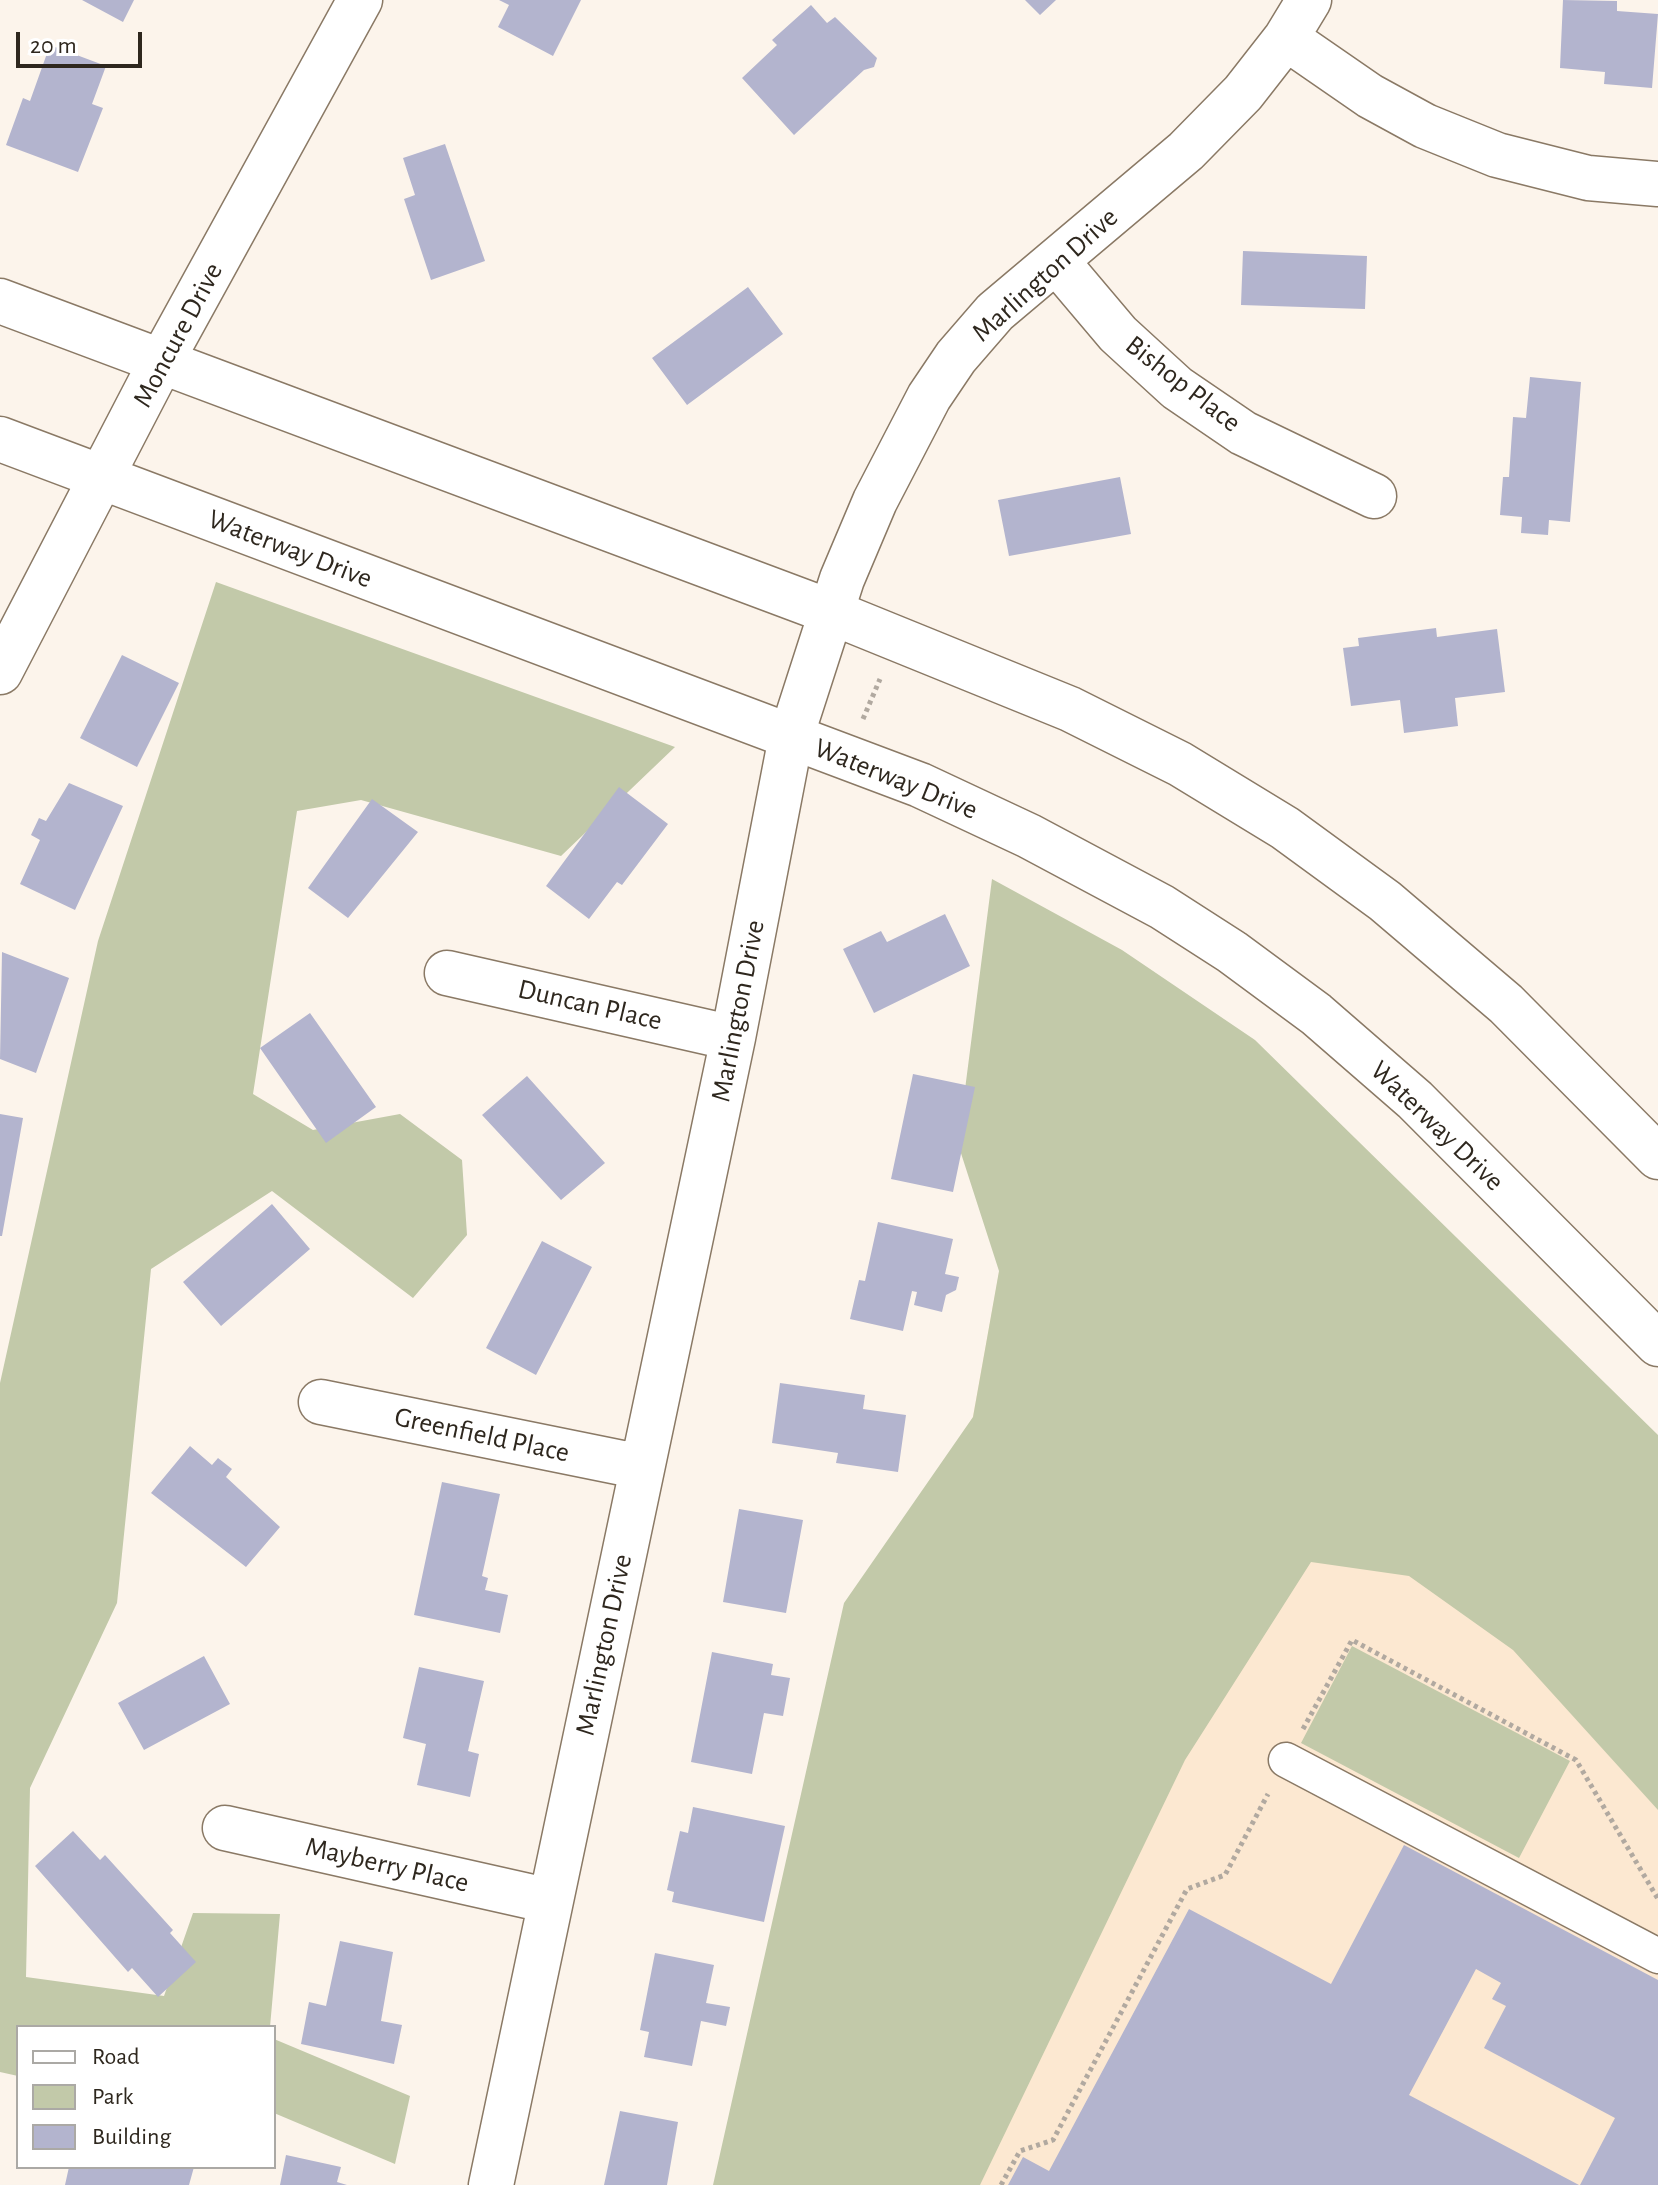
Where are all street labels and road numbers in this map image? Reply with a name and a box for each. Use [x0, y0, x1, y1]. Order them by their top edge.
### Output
street label: Marlington Drive [965, 201, 1125, 349]
street label: Moncure Drive [126, 257, 230, 413]
street label: Bishop Place [1119, 328, 1247, 440]
street label: Waterway Drive [203, 502, 377, 596]
street label: Waterway Drive [809, 731, 983, 827]
street label: Marlington Drive [704, 917, 772, 1105]
street label: Duncan Place [515, 972, 665, 1038]
street label: Waterway Drive [1363, 1054, 1511, 1198]
street label: Greenfield Place [392, 1400, 572, 1470]
street label: Marlington Drive [568, 1551, 640, 1739]
street label: Mayberry Place [302, 1830, 472, 1900]

